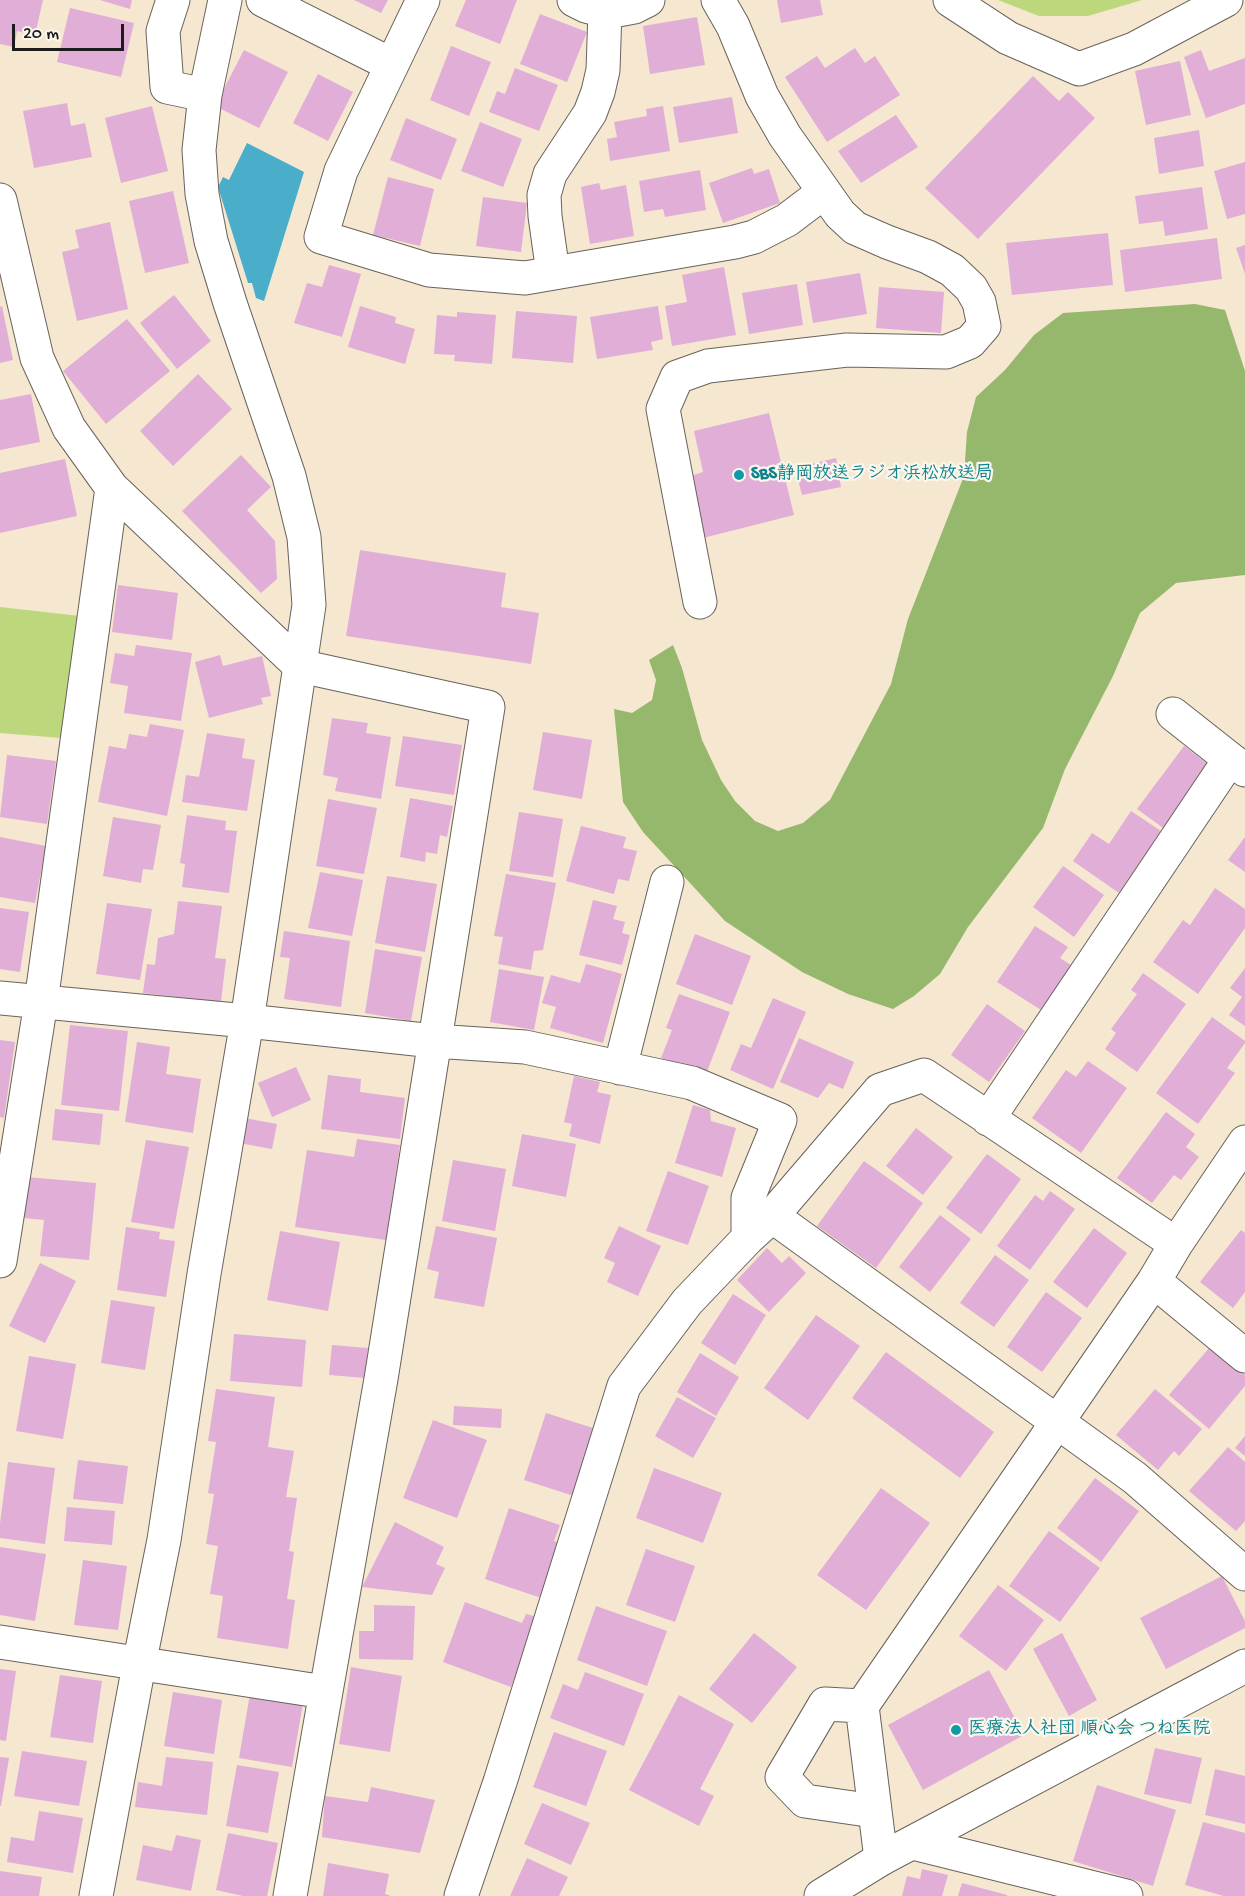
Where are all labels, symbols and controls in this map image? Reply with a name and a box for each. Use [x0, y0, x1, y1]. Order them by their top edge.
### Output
scale bar [15, 12, 128, 50]
text: 20 m [23, 24, 59, 45]
place label: SBS静岡放送ラジオ浜松放送局 [751, 464, 993, 486]
marker: SBS静岡放送ラジオ浜松放送局 [732, 468, 746, 482]
place label: 医療法人社団 順心会 つね医院 [968, 1719, 1211, 1741]
marker: 医療法人社団 順心会 つね医院 [949, 1723, 963, 1737]

